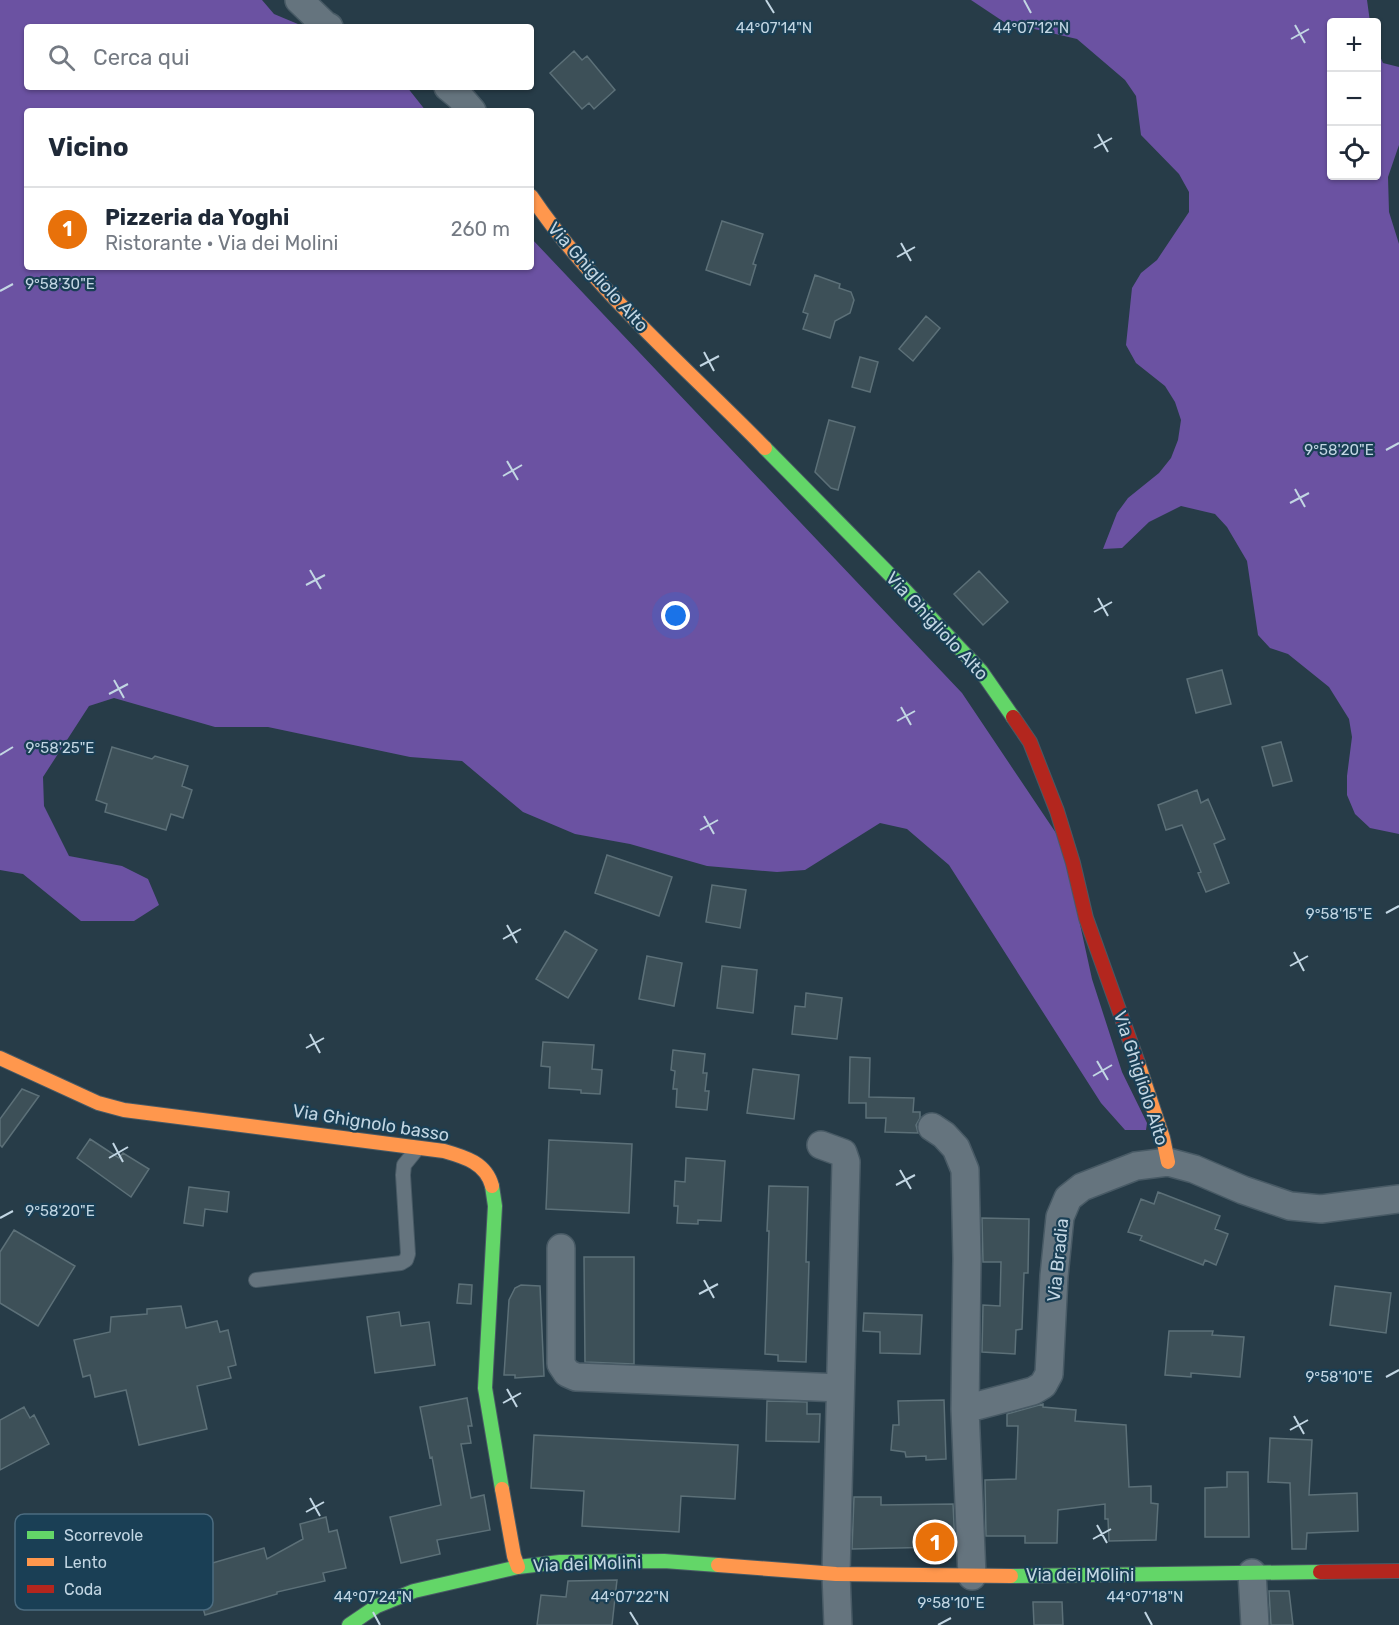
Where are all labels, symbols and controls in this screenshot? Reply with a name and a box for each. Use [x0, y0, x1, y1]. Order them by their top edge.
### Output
map controls [1327, 18, 1381, 180]
button: + [1327, 18, 1381, 72]
text: 44°07'14"N [736, 19, 812, 37]
text: 44°07'12"N [993, 19, 1069, 37]
search box [24, 24, 534, 90]
icon: search [45, 41, 78, 74]
text: Cerca qui [93, 44, 189, 71]
button: − [1327, 72, 1381, 126]
button: locate [1327, 126, 1381, 180]
text: Vicino [48, 132, 129, 163]
text: Pizzeria da Yoghi [105, 204, 289, 231]
text: 1 [63, 217, 72, 241]
text: 260 m [451, 217, 510, 241]
street label: Via Ghigliolo Alto [543, 218, 653, 336]
text: Ristorante · Via dei Molini [105, 231, 338, 255]
text: 9°58'30"E [25, 275, 95, 293]
text: 9°58'20"E [1304, 441, 1374, 459]
street label: Via Ghigliolo Alto [881, 567, 993, 685]
your location [661, 601, 690, 630]
text: 9°58'25"E [26, 739, 94, 757]
text: 9°58'15"E [1306, 905, 1372, 923]
street label: Via Ghigliolo Alto [1109, 1008, 1173, 1148]
street label: Via Ghignolo basso [291, 1100, 451, 1146]
text: 9°58'20"E [25, 1202, 95, 1220]
street label: Via Bradia [1043, 1217, 1073, 1303]
text: 9°58'10"E [1305, 1368, 1373, 1386]
legend [15, 1514, 213, 1610]
pin: 1 [916, 1520, 954, 1564]
text: Scorrevole [64, 1526, 143, 1545]
street label: Via dei Molini [532, 1551, 642, 1577]
text: Lento [64, 1553, 107, 1572]
street label: Via dei Molini [1026, 1564, 1134, 1586]
text: Coda [64, 1580, 102, 1599]
text: 44°07'24"N [334, 1588, 412, 1606]
text: 44°07'22"N [591, 1588, 669, 1606]
text: 44°07'18"N [1107, 1588, 1183, 1606]
text: 9°58'10"E [917, 1594, 985, 1612]

